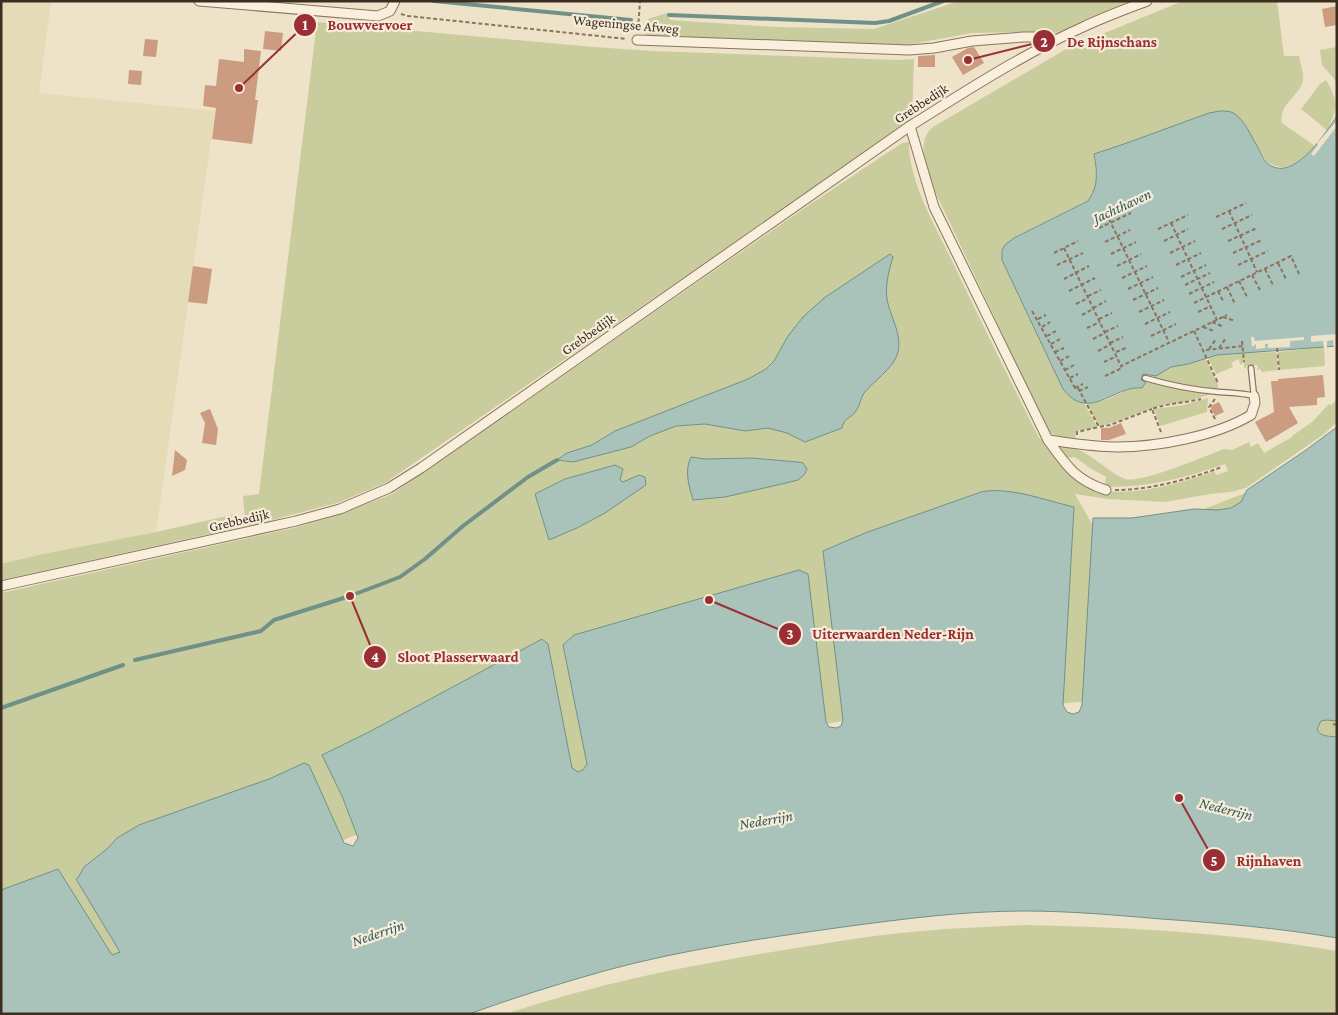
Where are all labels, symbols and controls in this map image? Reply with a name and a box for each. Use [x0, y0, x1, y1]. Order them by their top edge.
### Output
callout: Bouwvervoer [293, 10, 423, 40]
street label: Wageningse Afweg [572, 11, 680, 37]
text: 1 [302, 17, 308, 33]
text: Bouwvervoer [327, 17, 413, 33]
callout: De Rijnschans [1032, 26, 1167, 56]
text: 2 [1040, 34, 1048, 50]
text: De Rijnschans [1067, 34, 1157, 51]
street label: Grebbedijk [891, 79, 952, 127]
water label: Jachthaven [1088, 185, 1154, 229]
street label: Grebbedijk [558, 310, 619, 359]
street label: Grebbedijk [207, 505, 271, 536]
callout: Uiterwaarden Neder-Rijn [777, 619, 984, 649]
text: 3 [786, 626, 794, 642]
text: Uiterwaarden Neder-Rijn [812, 626, 974, 643]
callout: Sloot Plasserwaard [362, 642, 529, 672]
text: 4 [371, 649, 379, 665]
text: Sloot Plasserwaard [397, 649, 519, 665]
water label: Nederrijn [1198, 795, 1255, 824]
water label: Nederrijn [738, 807, 795, 834]
callout: Rijnhaven [1202, 845, 1312, 875]
text: 5 [1210, 853, 1218, 869]
text: Rijnhaven [1237, 853, 1302, 870]
water label: Nederrijn [350, 917, 407, 950]

